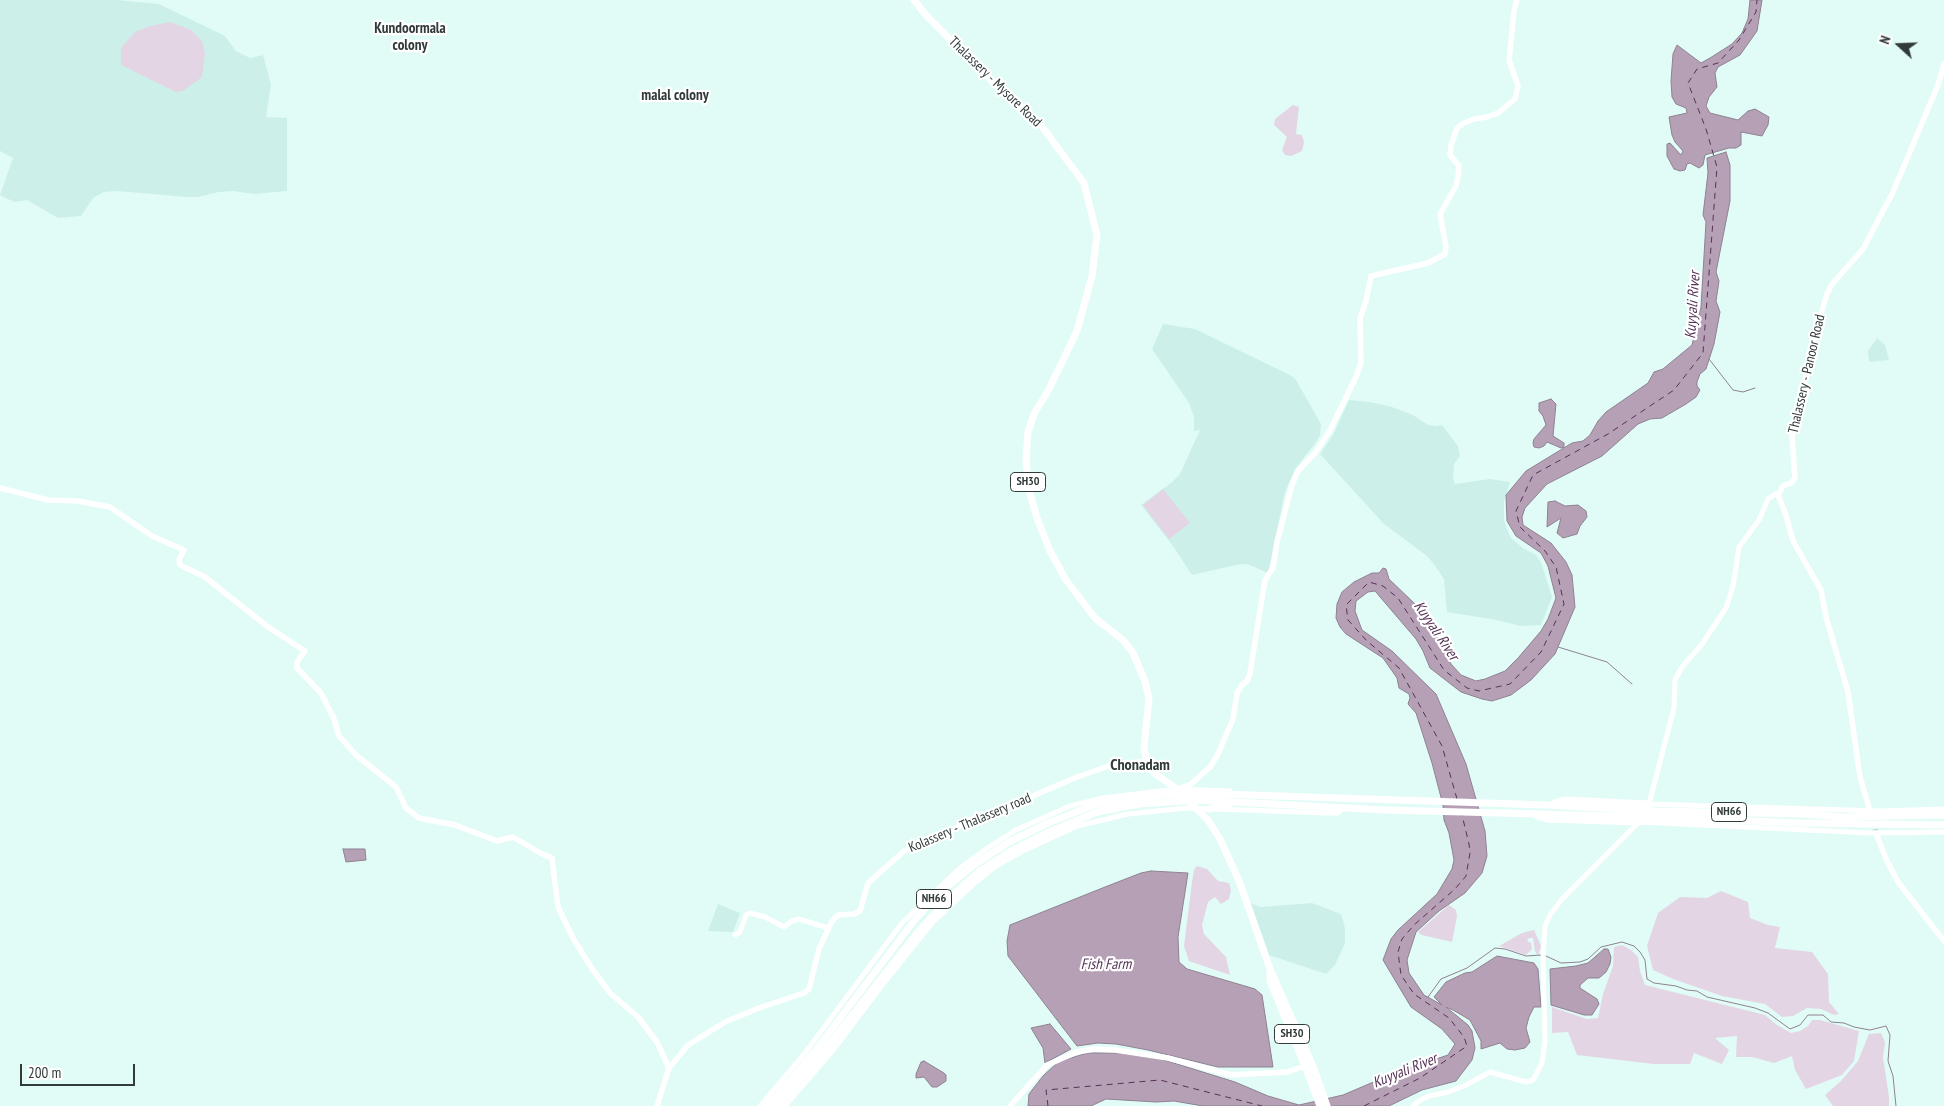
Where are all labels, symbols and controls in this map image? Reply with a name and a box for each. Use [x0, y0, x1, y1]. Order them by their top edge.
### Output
district label: Kundoormala colony [374, 20, 446, 55]
north arrow [1874, 20, 1924, 70]
street label: Thalassery - Mysore Road [945, 33, 1045, 131]
text: N [1875, 33, 1895, 47]
district label: malal colony [641, 87, 709, 105]
water label: Kuyyali River [1682, 271, 1704, 339]
street label: Thalassery - Panoor Road [1785, 313, 1829, 435]
road number: SH30 [1010, 472, 1046, 492]
water label: Kuyyali River [1410, 598, 1462, 664]
district label: Chonadam [1110, 755, 1170, 775]
street label: Kolassery - Thalassery road [906, 790, 1034, 856]
road number: NH66 [1712, 802, 1746, 822]
road number: NH66 [916, 890, 952, 909]
water label: Fish Farm [1081, 956, 1131, 974]
road number: SH30 [1274, 1024, 1310, 1044]
water label: Kuyyali River [1370, 1050, 1440, 1092]
scale bar [22, 1054, 138, 1086]
text: 200 m [28, 1063, 61, 1082]

